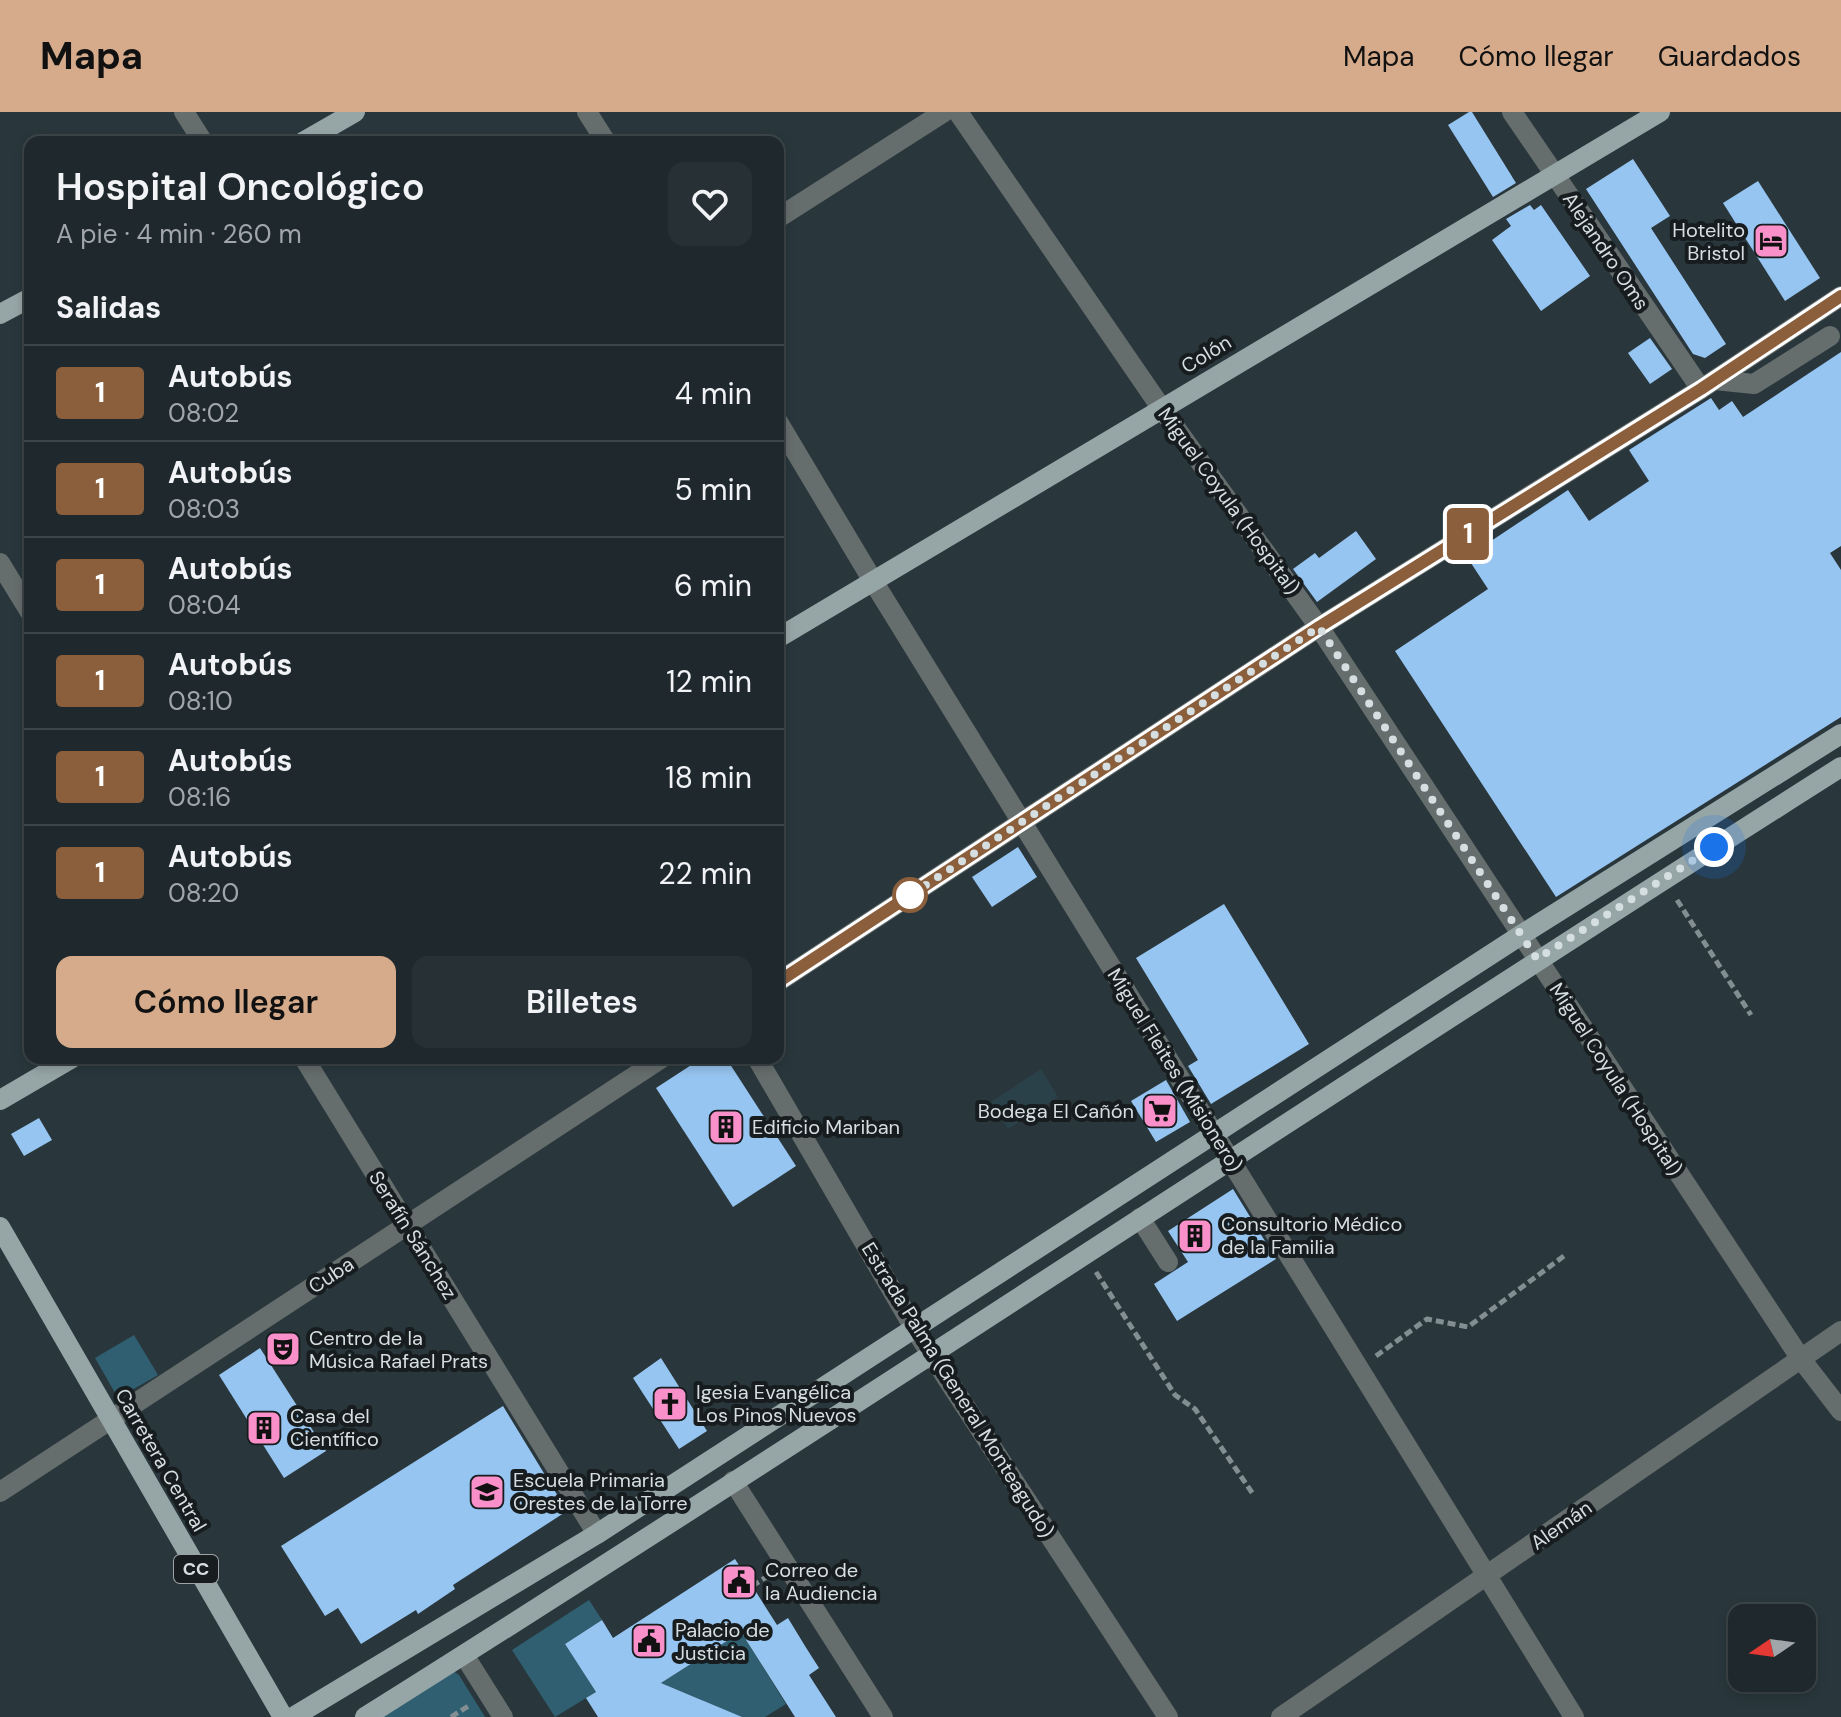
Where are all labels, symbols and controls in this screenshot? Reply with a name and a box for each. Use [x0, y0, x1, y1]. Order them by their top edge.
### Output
text: Mapa [40, 31, 143, 81]
text: Mapa [1343, 38, 1414, 75]
text: Cómo llegar [1458, 38, 1614, 75]
text: Guardados [1658, 38, 1801, 75]
text: Hospital Oncológico [56, 162, 425, 212]
button: heart [668, 162, 752, 246]
street label: Alejandro Oms [1557, 187, 1655, 315]
text: A pie · 4 min · 260 m [56, 217, 302, 251]
place label: Hotelito Bristol [1672, 217, 1745, 266]
hotel icon: Hotelito Bristol [1752, 222, 1790, 260]
text: Salidas [56, 288, 161, 327]
street label: Colón [1176, 329, 1236, 379]
text: Autobús [168, 357, 292, 396]
text: 1 [95, 374, 105, 411]
text: 4 min [675, 374, 752, 413]
text: 08:02 [168, 396, 239, 430]
street label: Miguel Coyula (Hospital) [1152, 402, 1306, 600]
text: Autobús [168, 453, 292, 492]
text: 1 [95, 470, 105, 507]
text: 5 min [675, 470, 752, 509]
text: 08:03 [168, 492, 240, 526]
line badge: 1 [1442, 508, 1494, 560]
text: 1 [1463, 515, 1473, 552]
text: Autobús [168, 549, 292, 588]
text: 1 [95, 566, 105, 603]
text: 6 min [674, 566, 752, 605]
text: 08:04 [168, 588, 240, 622]
text: Autobús [168, 645, 292, 684]
text: 1 [95, 662, 105, 699]
text: 12 min [666, 662, 752, 701]
text: 08:10 [168, 684, 233, 718]
text: Autobús [168, 741, 292, 780]
text: 1 [95, 758, 105, 795]
text: 18 min [665, 758, 752, 797]
text: 08:16 [168, 780, 231, 814]
your location [1694, 827, 1734, 867]
text: Autobús [168, 837, 292, 876]
text: 1 [95, 854, 105, 891]
text: 22 min [658, 854, 752, 893]
text: 08:20 [168, 876, 239, 910]
unlabelled marker [893, 878, 927, 912]
button: Cómo llegar [56, 956, 396, 1048]
button: Billetes [412, 956, 752, 1048]
street label: Miguel Fleites (Misionero) [1102, 963, 1248, 1177]
street label: Miguel Coyula (Hospital) [1544, 978, 1688, 1180]
supermarket icon: Bodega El Cañón [1141, 1092, 1179, 1130]
place label: Bodega El Cañón [978, 1098, 1134, 1124]
building icon: Edificio Mariban [707, 1108, 745, 1146]
place label: Edificio Mariban [752, 1114, 900, 1140]
street label: Serafín Sánchez [363, 1166, 463, 1304]
place label: Consultorio Médico de la Familia [1221, 1211, 1402, 1260]
building icon: Consultorio Médico de la Familia [1176, 1217, 1214, 1255]
street label: Estrada Palma (General Monteagudo) [856, 1237, 1060, 1543]
street label: Cuba [303, 1251, 359, 1299]
place label: Centro de la Música Rafael Prats [309, 1325, 488, 1374]
theatre icon: Centro de la Música Rafael Prats [264, 1330, 302, 1368]
place label: Igesia Evangélica Los Pinos Nuevos [696, 1379, 857, 1428]
street label: Carretera Central [110, 1384, 212, 1536]
church icon: Igesia Evangélica Los Pinos Nuevos [651, 1385, 689, 1423]
place label: Casa del Científico [290, 1403, 379, 1452]
building icon: Casa del Científico [245, 1409, 283, 1447]
place label: Escuela Primaria Orestes de la Torre [513, 1467, 688, 1516]
school or university icon: Escuela Primaria Orestes de la Torre [468, 1473, 506, 1511]
street label: Alemán [1525, 1494, 1597, 1556]
road number: CC [174, 1555, 218, 1583]
place label: Correo de la Audiencia [765, 1557, 877, 1606]
public building icon: Correo de la Audiencia [720, 1563, 758, 1601]
north arrow [1728, 1604, 1816, 1692]
map controls [1728, 1604, 1816, 1692]
place label: Palacio de Justicia [675, 1617, 770, 1666]
public building icon: Palacio de Justicia [630, 1622, 668, 1660]

